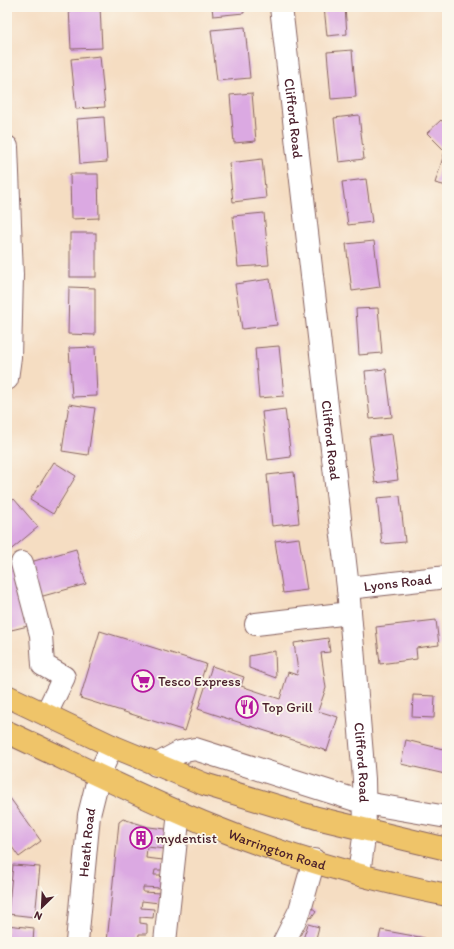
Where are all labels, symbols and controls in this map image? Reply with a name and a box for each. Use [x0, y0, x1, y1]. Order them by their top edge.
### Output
street label: Clifford Road [280, 77, 306, 160]
street label: Clifford Road [317, 399, 344, 481]
street label: Lyons Road [363, 571, 433, 595]
supermarket icon: Tesco Express [130, 668, 156, 694]
place label: Tesco Express [158, 673, 241, 690]
restaurant icon: Top Grill [234, 694, 260, 720]
place label: Top Grill [262, 699, 313, 716]
street label: Clifford Road [350, 722, 372, 803]
street label: Heath Road [75, 806, 100, 878]
building icon: mydentist [128, 825, 154, 851]
street label: Warrington Road [226, 825, 328, 874]
place label: mydentist [156, 830, 217, 847]
north arrow [22, 887, 62, 927]
text: N [32, 908, 44, 923]

